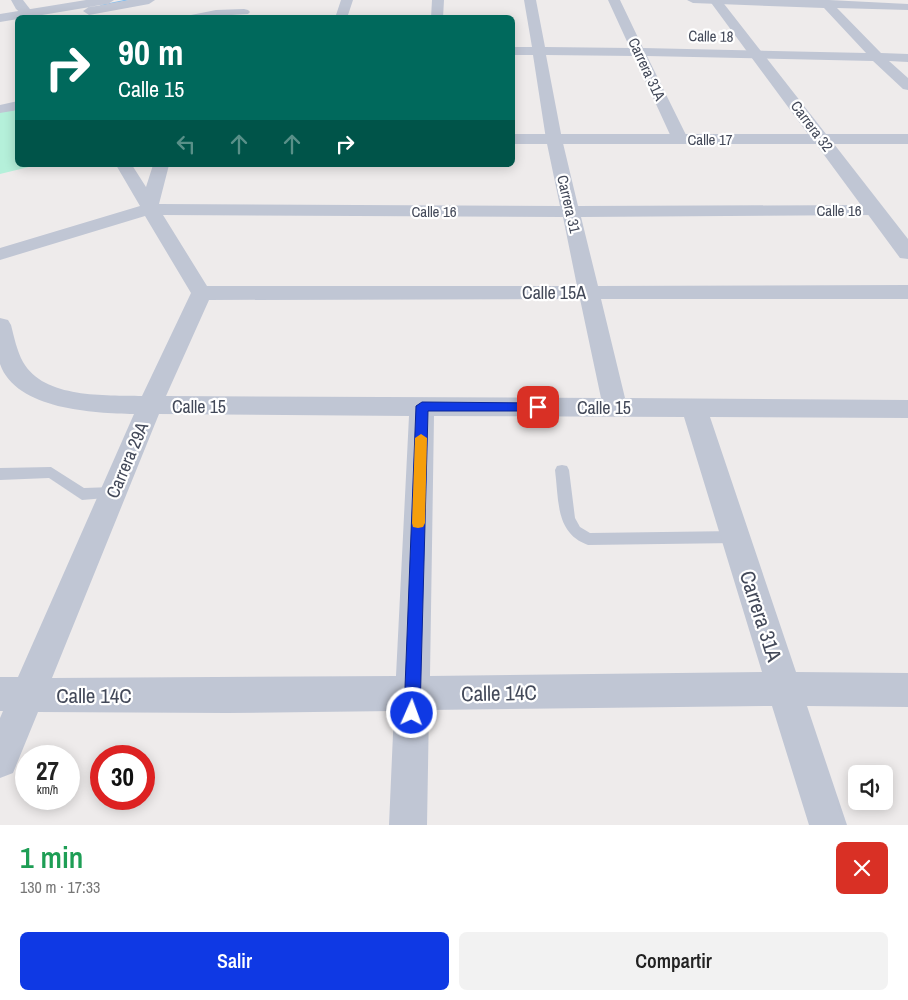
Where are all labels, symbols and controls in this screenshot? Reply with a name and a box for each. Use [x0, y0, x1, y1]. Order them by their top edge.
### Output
street label: Calle 18 [688, 25, 734, 47]
text: 90 m [118, 29, 183, 76]
street label: Carrera 31A [623, 34, 671, 105]
icon: right [35, 35, 100, 100]
text: Calle 15 [118, 74, 184, 104]
street label: Carrera 32 [786, 96, 838, 156]
street label: Calle 17 [687, 129, 733, 150]
icon: left [172, 130, 200, 158]
icon: ahead [225, 130, 253, 158]
icon: ahead [278, 130, 306, 158]
icon: right [331, 130, 359, 158]
street label: Carrera 31 [552, 173, 586, 235]
street label: Calle 16 [816, 200, 862, 221]
street label: Calle 16 [411, 201, 457, 222]
street label: Calle 15A [522, 280, 586, 305]
pin [517, 386, 559, 428]
icon: arrive [524, 393, 552, 421]
street label: Calle 15 [172, 394, 226, 419]
street label: Calle 15 [577, 395, 631, 420]
street label: Carrera 29A [100, 418, 154, 502]
street label: Carrera 31A [733, 567, 789, 666]
street label: Calle 14C [461, 678, 537, 708]
street label: Calle 14C [56, 681, 132, 710]
position arrow [385, 686, 437, 738]
speed limit sign: 30 [90, 745, 155, 810]
text: 27 [36, 754, 59, 788]
map controls [848, 765, 893, 810]
button: sound [848, 765, 893, 810]
text: km/h [37, 782, 58, 798]
text: 1 min [20, 837, 83, 877]
button: close [836, 842, 888, 894]
text: 130 m · 17:33 [20, 876, 100, 898]
button: Salir [20, 932, 449, 990]
button: Compartir [459, 932, 888, 990]

